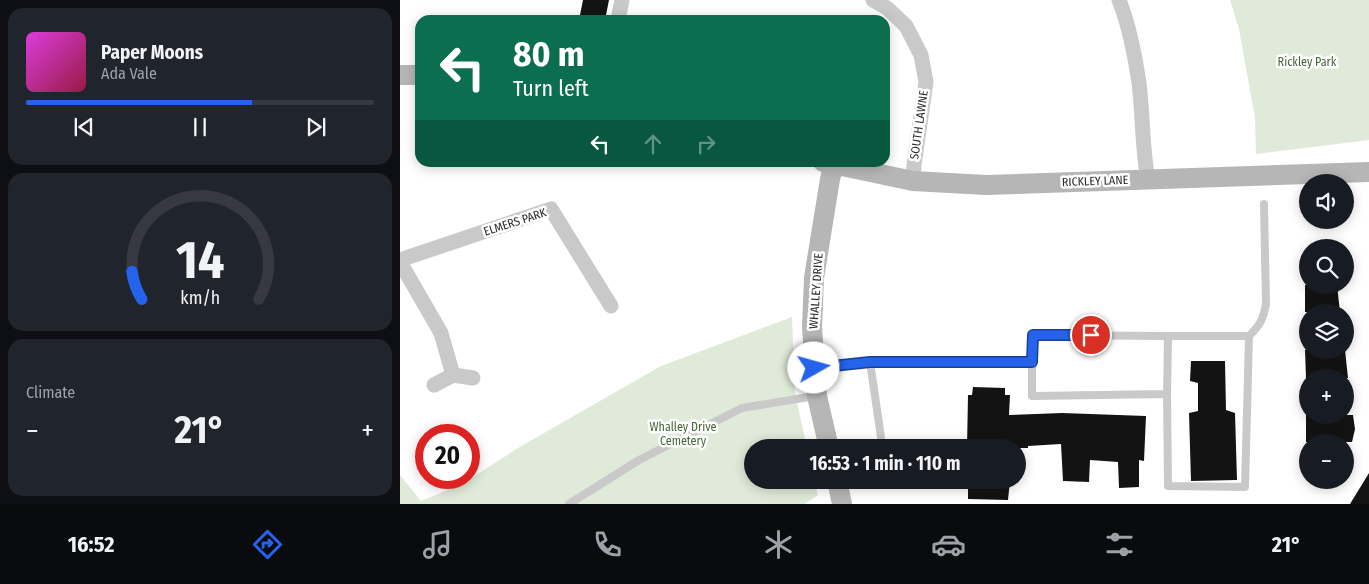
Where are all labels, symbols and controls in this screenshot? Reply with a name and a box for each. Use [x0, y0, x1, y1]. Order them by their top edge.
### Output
text: 80 m [513, 33, 585, 75]
icon: left [430, 35, 495, 100]
text: Paper Moons [101, 41, 203, 64]
park label: Rickley Park [1278, 55, 1337, 69]
text: Ada Vale [101, 64, 157, 83]
text: Turn left [513, 75, 589, 102]
street label: SOUTH LAWNE [907, 89, 931, 161]
icon: previous [70, 113, 98, 141]
icon: pause [186, 113, 214, 141]
icon: next [302, 113, 330, 141]
icon: left [586, 130, 614, 158]
icon: ahead [639, 130, 667, 158]
icon: right [692, 130, 720, 158]
street label: RICKLEY LANE [1062, 173, 1129, 189]
map controls [1299, 174, 1354, 489]
button: sound [1299, 174, 1354, 229]
street label: ELMERS PARK [482, 205, 549, 239]
text: 14 [176, 229, 224, 292]
button: search [1299, 239, 1354, 294]
street label: WHALLEY DRIVE [806, 252, 826, 329]
text: km/h [180, 287, 220, 309]
button: layers [1299, 304, 1354, 359]
pin [1070, 314, 1112, 356]
icon: arrive [1077, 321, 1105, 349]
position arrow [787, 341, 839, 393]
button: + [1299, 369, 1354, 424]
text: Climate [26, 383, 75, 402]
text: 21° [175, 407, 225, 453]
text: − [26, 414, 39, 447]
text: + [361, 414, 374, 447]
park label: Whalley Drive Cemetery [650, 420, 716, 448]
speed limit sign: 20 [415, 424, 480, 489]
button: − [1299, 434, 1354, 489]
text: 16:53 · 1 min · 110 m [809, 452, 961, 475]
icon: directions [250, 527, 285, 562]
icon: music [420, 527, 455, 562]
icon: phone [590, 527, 625, 562]
icon: climate [761, 527, 796, 562]
icon: car [931, 527, 966, 562]
icon: filters [1102, 527, 1137, 562]
text: 16:52 [68, 531, 114, 558]
text: 21° [1272, 531, 1301, 558]

